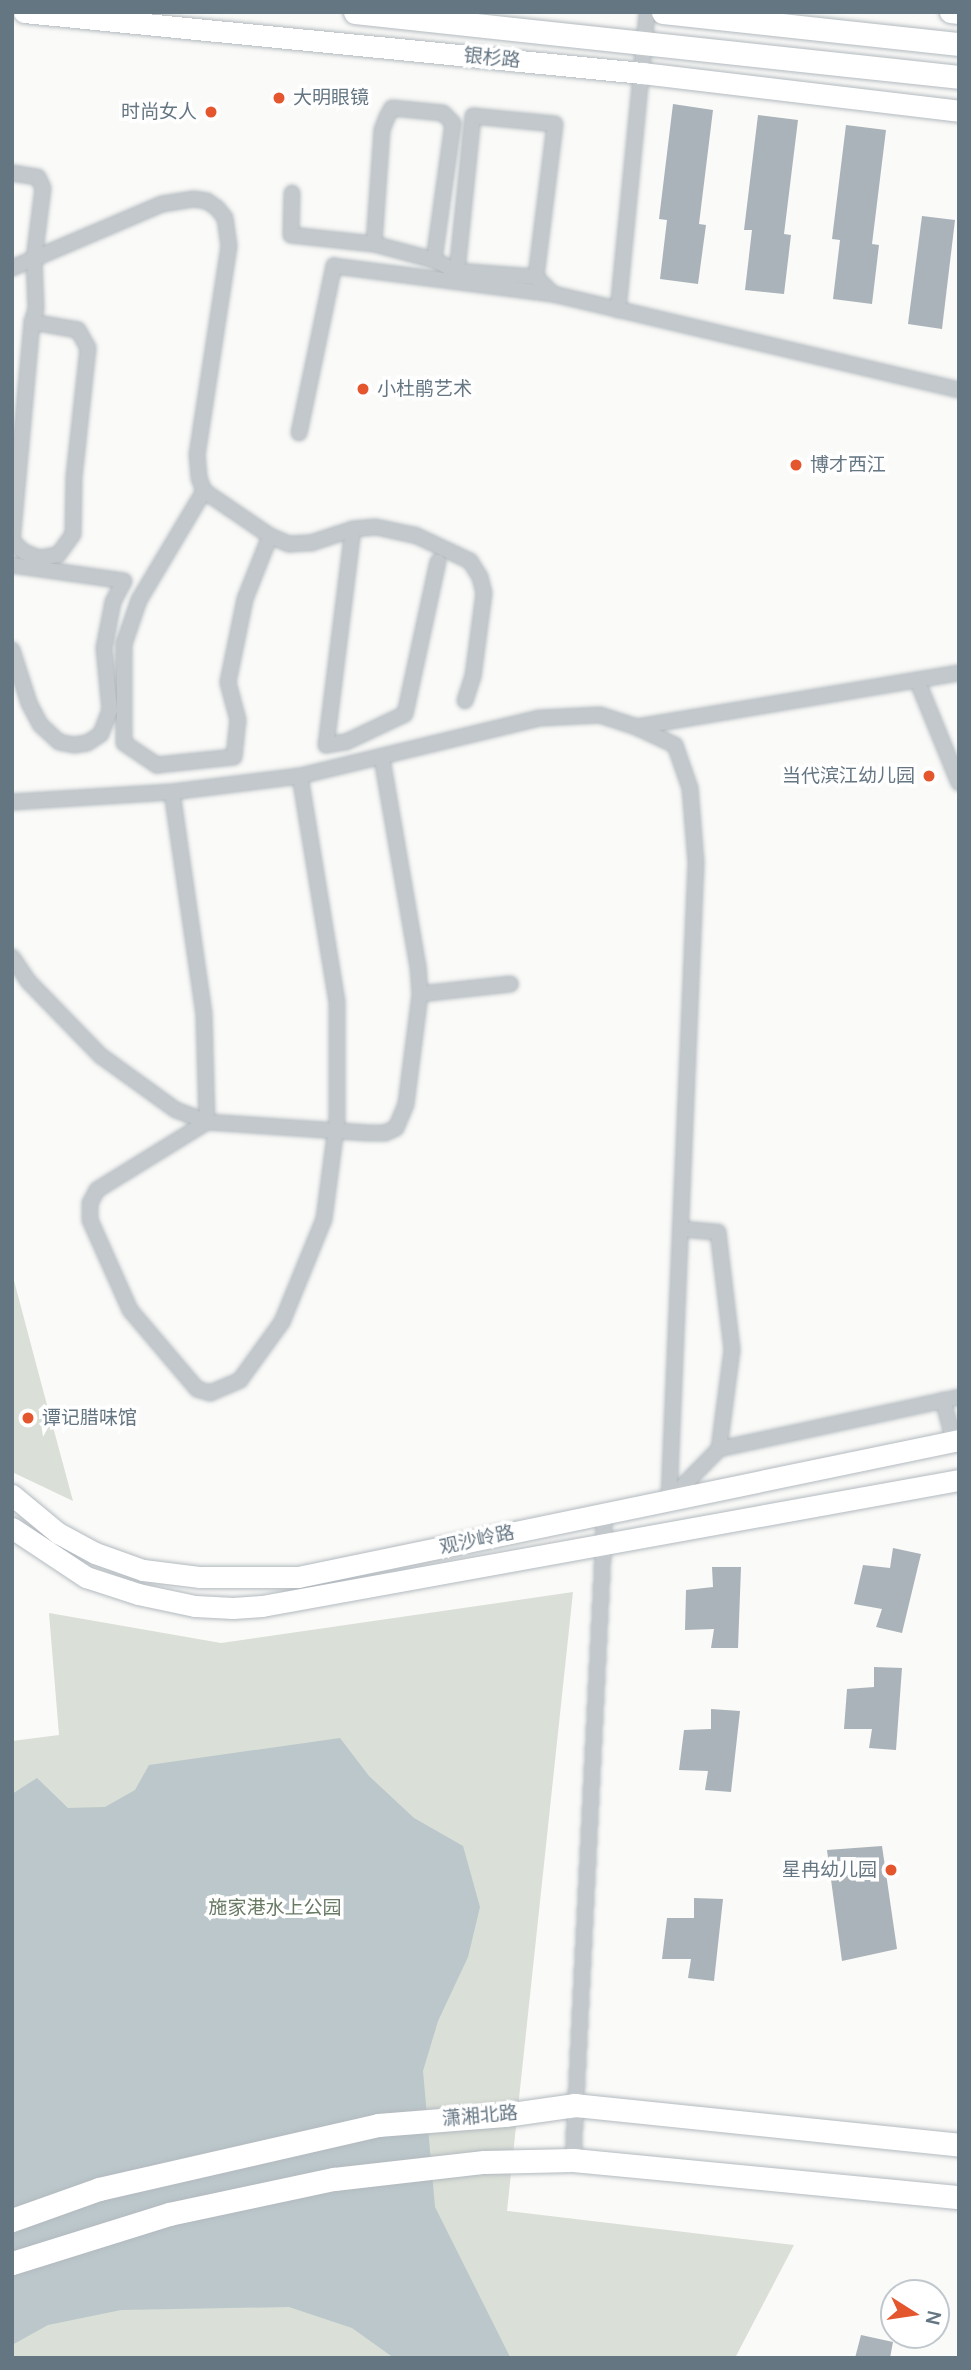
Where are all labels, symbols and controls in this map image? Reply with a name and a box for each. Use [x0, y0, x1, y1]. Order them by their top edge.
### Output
street label: 银杉路 [462, 44, 522, 72]
place label: 大明眼镜 [293, 87, 369, 109]
marker: 大明眼镜 [271, 90, 287, 106]
place label: 时尚女人 [121, 101, 197, 123]
marker: 时尚女人 [203, 104, 219, 120]
place label: 小杜鹃艺术 [377, 378, 472, 400]
marker: 小杜鹃艺术 [355, 381, 371, 397]
place label: 博才西江 [810, 454, 886, 476]
marker: 博才西江 [788, 457, 804, 473]
place label: 当代滨江幼儿园 [782, 765, 915, 787]
marker: 当代滨江幼儿园 [921, 768, 937, 784]
place label: 谭记腊味馆 [42, 1407, 137, 1429]
marker: 谭记腊味馆 [20, 1410, 36, 1426]
street label: 观沙岭路 [437, 1521, 517, 1559]
place label: 星冉幼儿园 [782, 1859, 877, 1881]
marker: 星冉幼儿园 [883, 1862, 899, 1878]
park label: 施家港水上公园 [209, 1897, 341, 1919]
street label: 潇湘北路 [441, 2101, 519, 2131]
north arrow [880, 2279, 950, 2349]
text: N [919, 2309, 948, 2327]

